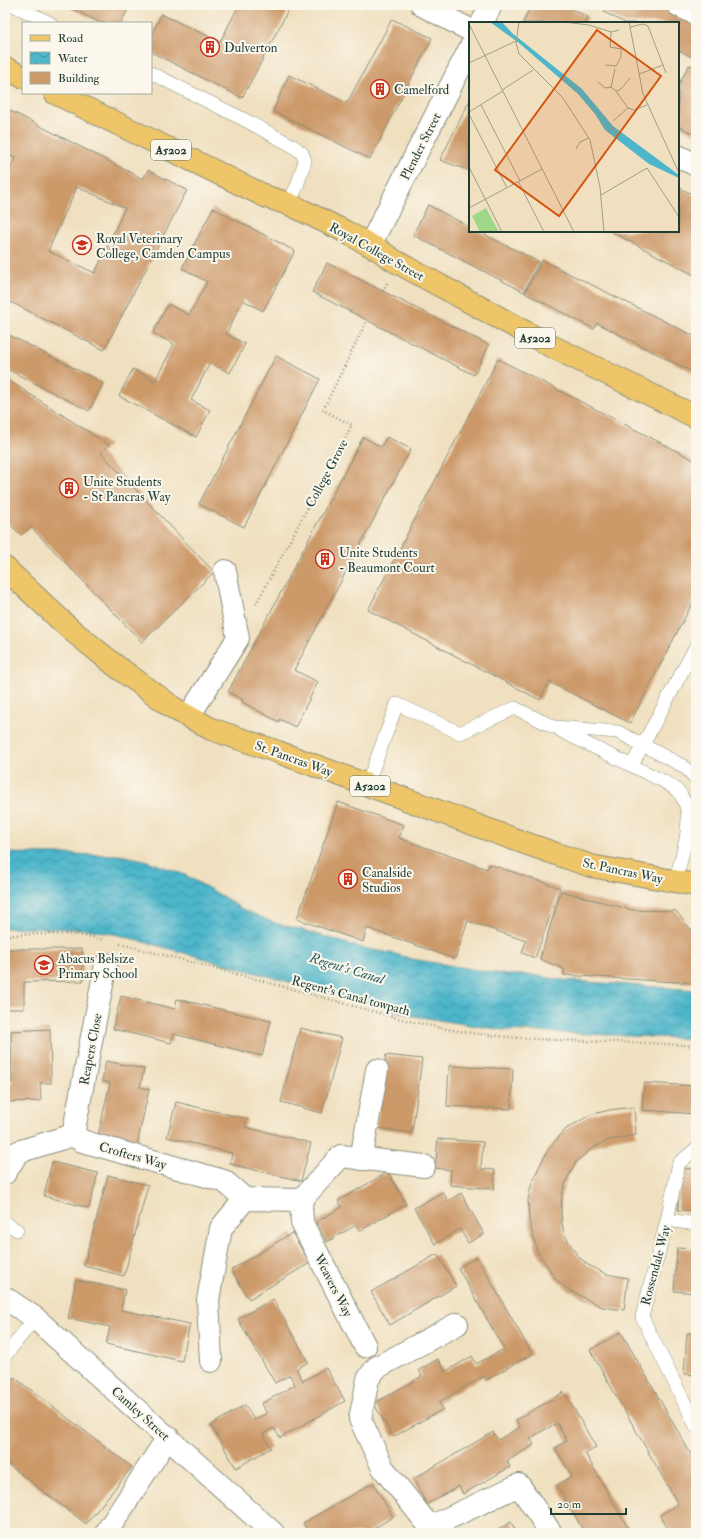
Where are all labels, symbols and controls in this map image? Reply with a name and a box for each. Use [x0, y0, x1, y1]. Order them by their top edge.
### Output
legend [22, 22, 152, 94]
inset map [469, 22, 679, 232]
text: Road [58, 31, 83, 46]
building icon: Dulverton [199, 36, 221, 58]
place label: Dulverton [224, 40, 278, 56]
text: Water [57, 51, 88, 66]
text: Building [58, 71, 101, 86]
building icon: Camelford [369, 78, 391, 100]
place label: Camelford [394, 82, 450, 98]
street label: Plender Street [397, 110, 445, 183]
road number: A5202 [151, 140, 191, 160]
street label: Royal College Street [326, 219, 427, 285]
place label: Royal Veterinary College, Camden Campus [96, 231, 231, 263]
school or university icon: Royal Veterinary College, Camden Campus [71, 234, 93, 256]
road number: A5202 [515, 328, 555, 348]
street label: College Grove [302, 436, 352, 510]
place label: Unite Students - St Pancras Way [83, 474, 171, 506]
building icon: Unite Students - St Pancras Way [58, 477, 80, 499]
place label: Unite Students - Beaumont Court [339, 545, 435, 576]
building icon: Unite Students - Beaumont Court [314, 548, 336, 570]
street label: St. Pancras Way [252, 737, 335, 781]
road number: A5202 [350, 776, 390, 796]
street label: St. Pancras Way [581, 855, 665, 888]
place label: Canalside Studios [362, 865, 412, 896]
building icon: Canalside Studios [337, 868, 359, 890]
water label: Regent's Canal [307, 949, 388, 988]
place label: Abacus Belsize Primary School [57, 951, 138, 983]
school or university icon: Abacus Belsize Primary School [33, 954, 55, 976]
street label: Regent's Canal towpath [290, 972, 412, 1020]
street label: Reapers Close [76, 1011, 107, 1087]
street label: Crofters Way [97, 1139, 169, 1174]
street label: Rossendale Way [638, 1223, 675, 1308]
street label: Weavers Way [309, 1250, 356, 1320]
street label: Camley Street [107, 1383, 173, 1445]
scale bar [551, 1490, 626, 1516]
text: 20 m [557, 1497, 582, 1512]

